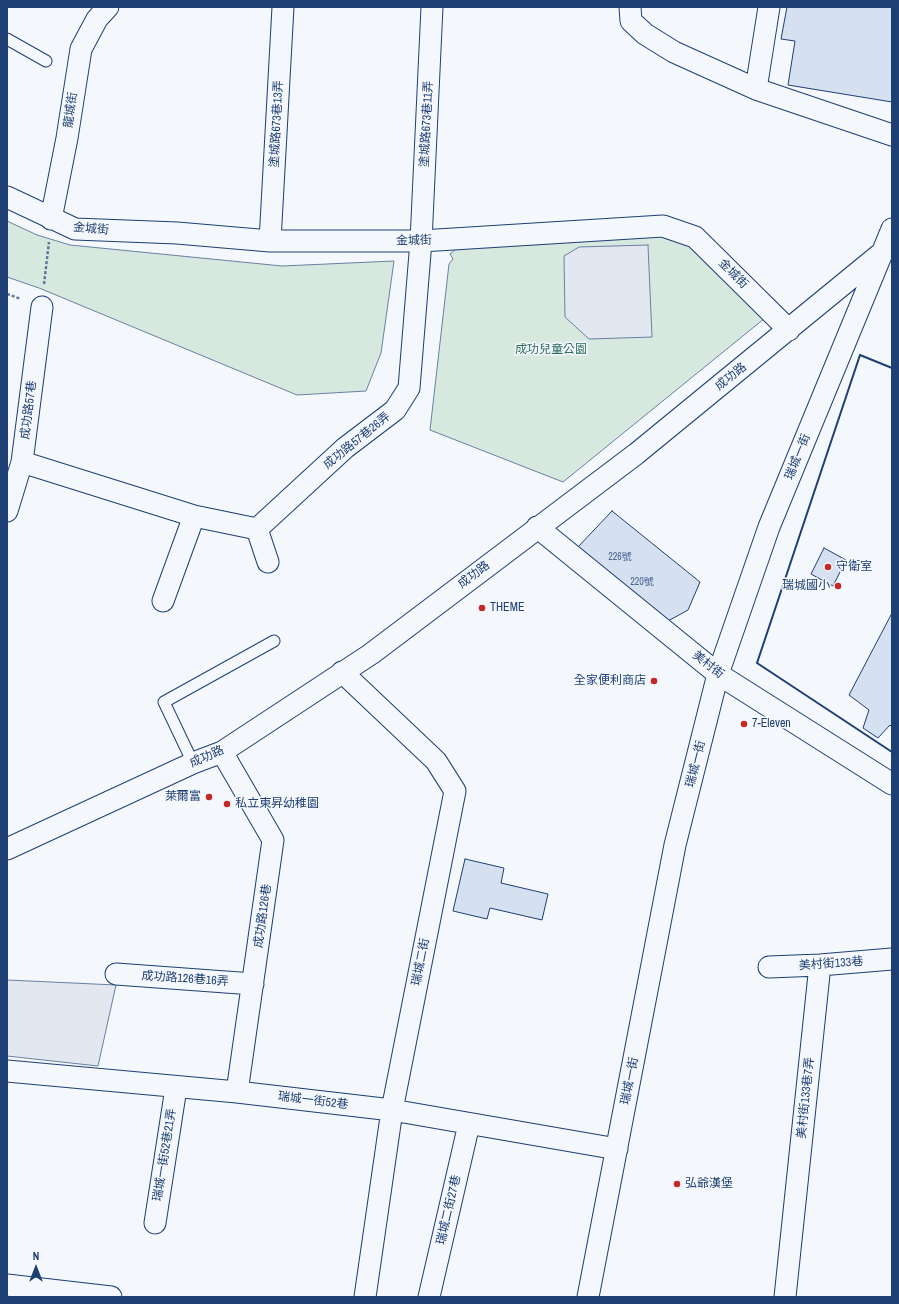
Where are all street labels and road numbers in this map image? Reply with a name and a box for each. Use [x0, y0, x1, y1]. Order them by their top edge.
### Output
street label: 塗城路673巷13弄 [268, 80, 286, 168]
street label: 塗城路673巷11弄 [418, 80, 436, 168]
street label: 龍城街 [61, 91, 81, 129]
street label: 金城街 [72, 220, 110, 238]
street label: 金城街 [396, 233, 432, 249]
street label: 金城街 [715, 256, 751, 292]
street label: 成功路 [712, 360, 750, 394]
street label: 成功路57巷 [18, 380, 40, 440]
street label: 成功路57巷26弄 [321, 410, 393, 472]
street label: 瑞城一街 [782, 432, 814, 482]
street label: 成功路 [455, 558, 493, 592]
street label: 美村街 [689, 648, 727, 682]
street label: 瑞城一街 [683, 739, 709, 789]
street label: 成功路 [188, 743, 226, 771]
street label: 成功路126巷 [251, 883, 275, 949]
street label: 瑞城二街 [409, 937, 433, 987]
street label: 美村街133巷 [798, 955, 864, 973]
street label: 成功路126巷16弄 [141, 969, 229, 989]
street label: 瑞城一街 [618, 1056, 642, 1106]
street label: 美村街133巷7弄 [795, 1057, 817, 1139]
street label: 瑞城一街52巷 [277, 1090, 349, 1112]
street label: 瑞城一街52巷21弄 [151, 1108, 179, 1202]
street label: 瑞城二街27巷 [434, 1174, 464, 1246]

